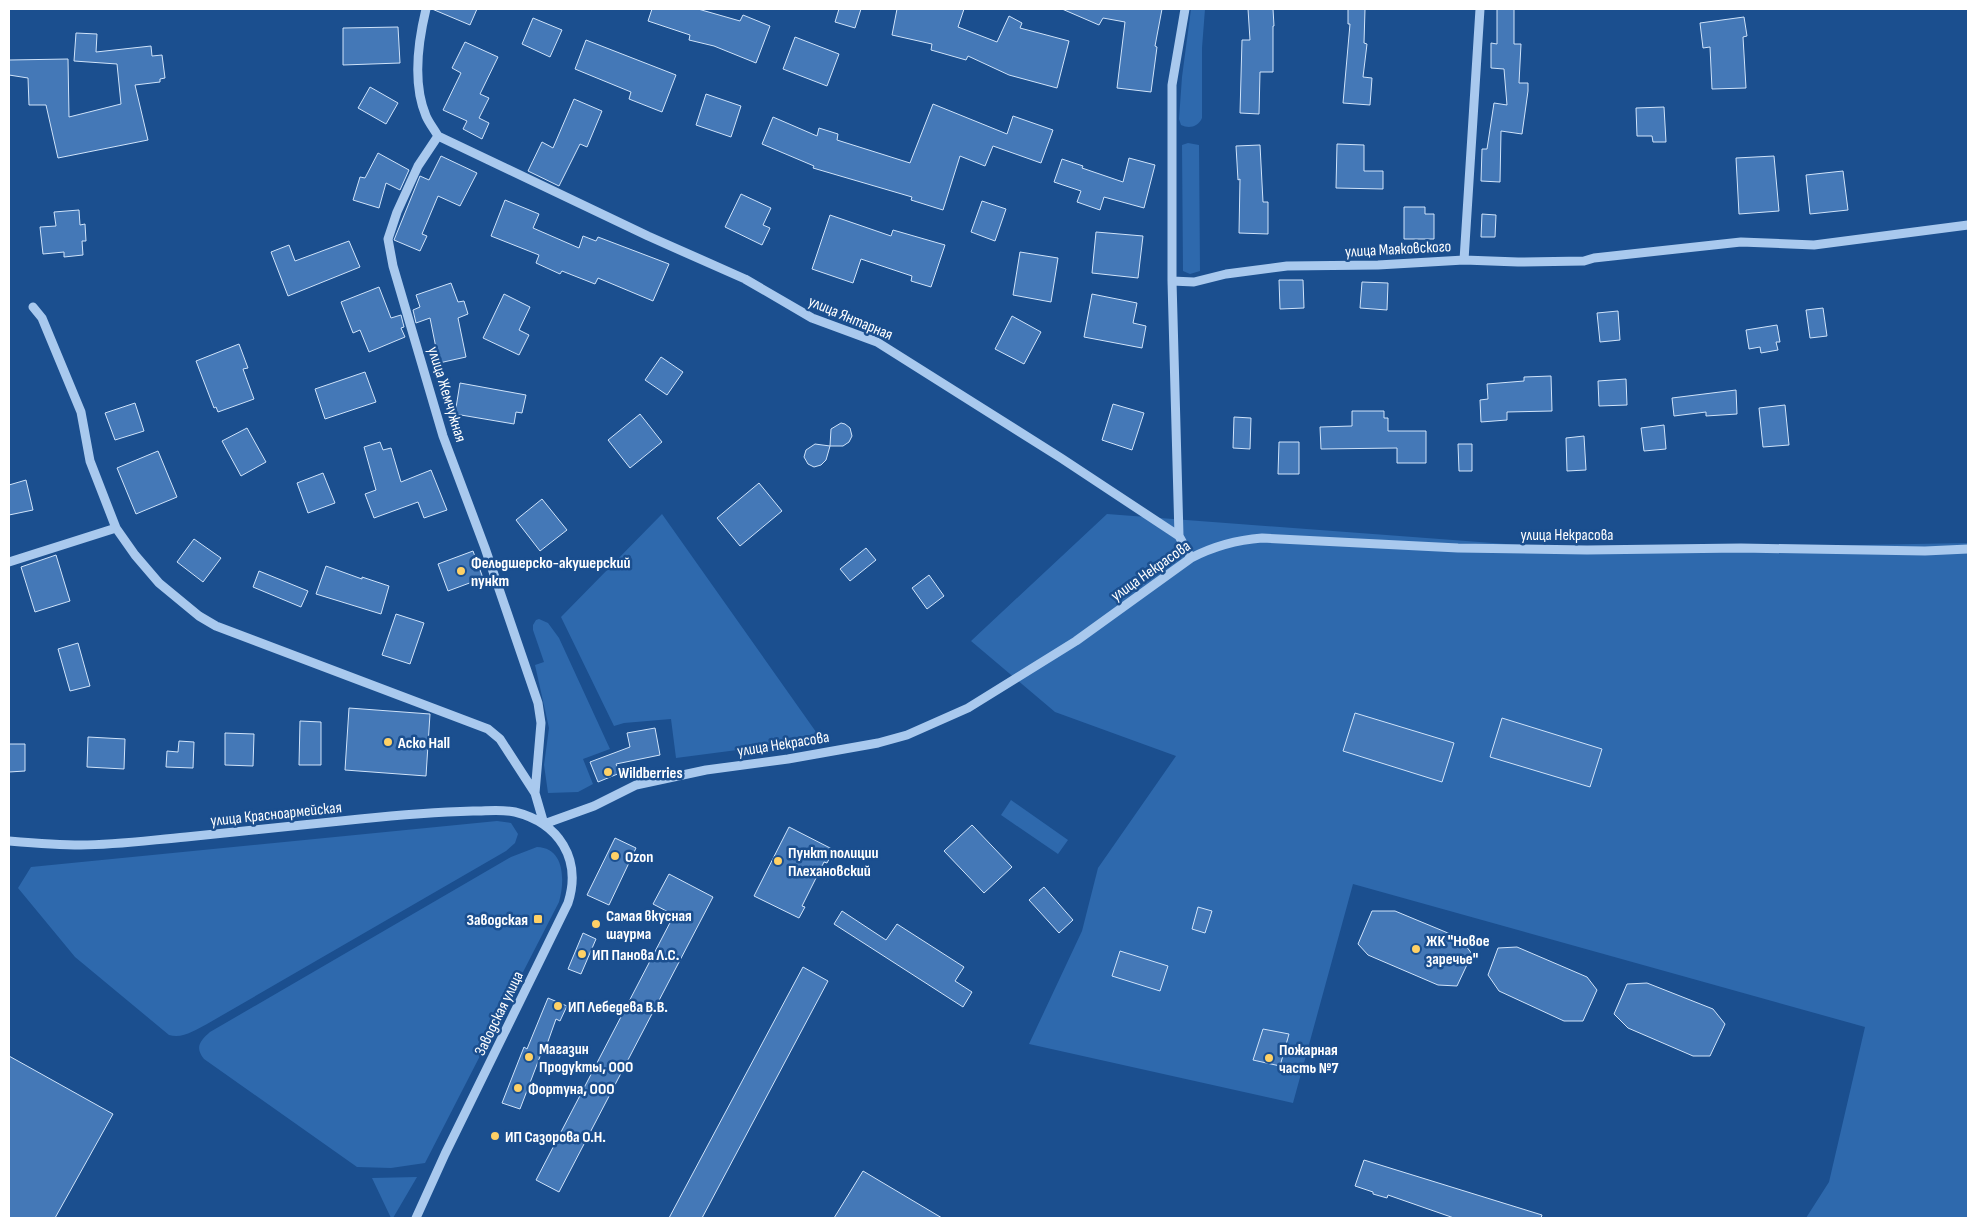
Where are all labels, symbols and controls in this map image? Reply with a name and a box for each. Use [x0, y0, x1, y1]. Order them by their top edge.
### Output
street label: улица Маяковского [1344, 237, 1452, 262]
street label: улица Янтарная [805, 292, 896, 345]
street label: улица Жемчужная [423, 344, 470, 444]
street label: улица Некрасова [1521, 526, 1613, 545]
street label: улица Некрасова [1107, 537, 1194, 606]
place label: Фельдшерско-акушерский пункт [471, 554, 631, 591]
marker: Фельдшерско-акушерский пункт [455, 565, 467, 577]
street label: улица Некрасова [736, 728, 831, 761]
place label: Аско Hall [397, 734, 450, 753]
marker: Аско Hall [382, 736, 394, 748]
place label: Wildberries [618, 764, 683, 783]
marker: Wildberries [602, 766, 614, 778]
street label: улица Красноармейская [210, 798, 343, 831]
place label: Пункт полиции Плехановский [788, 844, 879, 881]
place label: Ozon [625, 848, 653, 867]
marker: Ozon [609, 850, 621, 862]
marker: Пункт полиции Плехановский [772, 855, 784, 867]
place label: Самая вкусная шаурма [606, 907, 692, 944]
place label: Заводская [466, 911, 528, 930]
marker: Заводская [532, 913, 544, 925]
marker: Самая вкусная шаурма [590, 918, 602, 930]
place label: ЖК "Новое заречье" [1426, 932, 1490, 969]
marker: ЖК "Новое заречье" [1410, 943, 1422, 955]
place label: ИП Панова Л.С. [592, 946, 679, 965]
marker: ИП Панова Л.С. [576, 948, 588, 960]
street label: Заводская улица [471, 968, 528, 1059]
place label: ИП Лебедева В.В. [568, 998, 668, 1017]
marker: ИП Лебедева В.В. [552, 1000, 564, 1012]
place label: Магазин Продукты, ООО [539, 1040, 633, 1077]
place label: Пожарная часть №7 [1279, 1041, 1338, 1078]
marker: Магазин Продукты, ООО [523, 1051, 535, 1063]
marker: Пожарная часть №7 [1263, 1052, 1275, 1064]
place label: Фортуна, ООО [528, 1080, 615, 1099]
marker: Фортуна, ООО [512, 1082, 524, 1094]
place label: ИП Сазорова О.Н. [505, 1128, 606, 1147]
marker: ИП Сазорова О.Н. [489, 1130, 501, 1142]

